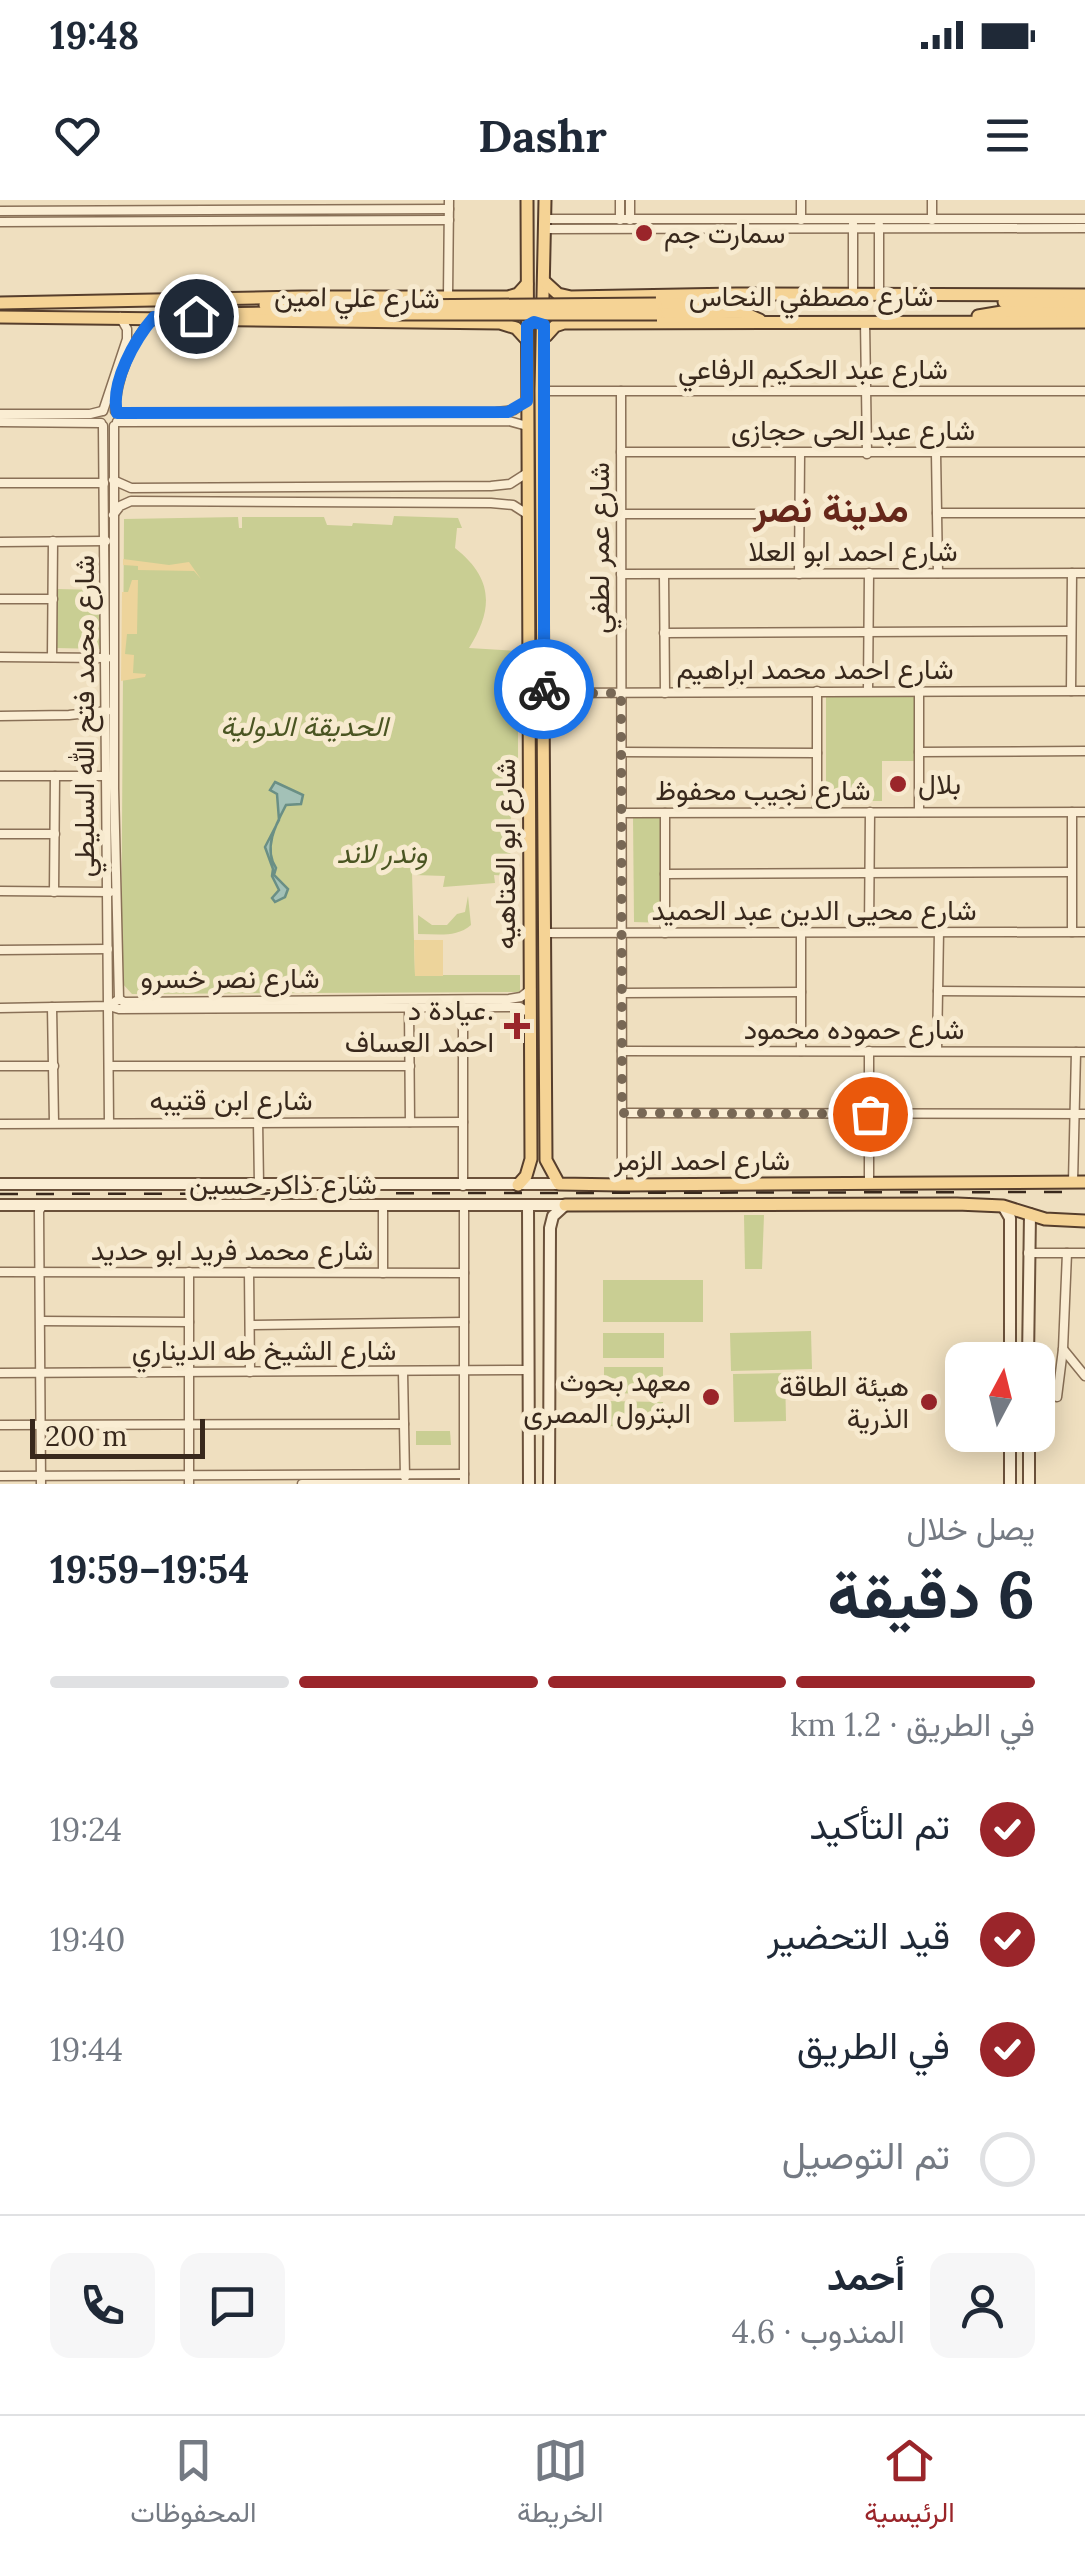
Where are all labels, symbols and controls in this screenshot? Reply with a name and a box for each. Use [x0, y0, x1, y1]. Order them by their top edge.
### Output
text: 19:48 [50, 11, 139, 59]
text: Dashr [478, 107, 607, 164]
icon: heart [50, 108, 105, 163]
icon: menu [980, 108, 1035, 163]
place label: سمارت جم [664, 215, 785, 252]
marker: سمارت جم [633, 222, 655, 244]
pin [154, 274, 239, 359]
street label: شارع علي امين [274, 278, 440, 321]
street label: شارع مصطفي النحاس [689, 278, 933, 319]
icon: home [169, 289, 224, 344]
street label: شارع عبد الحكيم الرفاعي [678, 351, 948, 392]
street label: شارع عبد الحى حجازى [731, 412, 975, 449]
street label: شارع عمر لطفي [581, 462, 622, 634]
district label: مدينة نصر [752, 484, 909, 533]
street label: شارع احمد ابو العلا [748, 533, 958, 570]
street label: شارع محمد فتح الله السليطي [66, 555, 107, 877]
courier [494, 639, 594, 739]
street label: شارع احمد محمد ابراهيم [676, 651, 954, 688]
icon: bike [517, 662, 572, 717]
park label: الحديقة الدولية [220, 708, 391, 744]
street label: شارع ابو العتاهيه [487, 758, 524, 950]
place label: بلال [918, 766, 961, 802]
street label: شارع نجيب محفوظ [655, 772, 871, 809]
marker: بلال [887, 773, 909, 795]
park label: وندر لاند [336, 835, 428, 871]
street label: شارع محيى الدين عبد الحميد [651, 892, 977, 929]
street label: شارع نصر خسرو [140, 960, 320, 997]
place label: عيادة د. احمد العساف [345, 992, 494, 1060]
street label: شارع حموده محمود [744, 1011, 964, 1048]
marker: عيادة د. احمد العساف [504, 1013, 530, 1039]
pin [828, 1072, 913, 1157]
street label: شارع ابن قتيبه [149, 1082, 313, 1119]
icon: bag [843, 1087, 898, 1142]
street label: شارع احمد الزمر [613, 1142, 790, 1179]
street label: شارع ذاكر حسين [189, 1166, 377, 1203]
street label: شارع محمد فريد ابو حديد [91, 1232, 373, 1269]
street label: شارع الشيخ طه الديناري [132, 1332, 396, 1373]
north arrow [945, 1342, 1055, 1452]
map controls [945, 1342, 1055, 1452]
place label: معهد بحوث البترول المصرى [523, 1363, 691, 1431]
place label: هيئة الطاقة الذرية [779, 1368, 909, 1436]
marker: معهد بحوث البترول المصرى [700, 1386, 722, 1408]
marker: هيئة الطاقة الذرية [918, 1391, 940, 1413]
scale bar [30, 1414, 205, 1458]
text: 200 m [45, 1418, 127, 1454]
text: يصل خلال [906, 1508, 1035, 1549]
text: 19:54–19:59 [50, 1545, 249, 1593]
text: 6 دقيقة [827, 1553, 1035, 1636]
text: في الطريق · 1.2 km [790, 1704, 1035, 1745]
text: تم التأكيد [809, 1801, 950, 1849]
icon: check [980, 1802, 1035, 1857]
text: 19:24 [50, 1809, 122, 1850]
text: قيد التحضير [767, 1911, 950, 1959]
icon: check [980, 1912, 1035, 1967]
text: 19:40 [50, 1919, 125, 1960]
text: في الطريق [797, 2021, 950, 2069]
icon: check [980, 2022, 1035, 2077]
text: 19:44 [50, 2029, 123, 2070]
text: تم التوصيل [782, 2131, 950, 2179]
text: أحمد [827, 2252, 905, 2300]
button: phone [50, 2253, 155, 2358]
button: chat [180, 2253, 285, 2358]
button: person [930, 2253, 1035, 2358]
text: المندوب · 4.6 [732, 2311, 905, 2352]
tab: المحفوظات [130, 2433, 256, 2537]
tab: الخريطة [517, 2433, 604, 2537]
tab: الرئيسية [864, 2433, 955, 2537]

